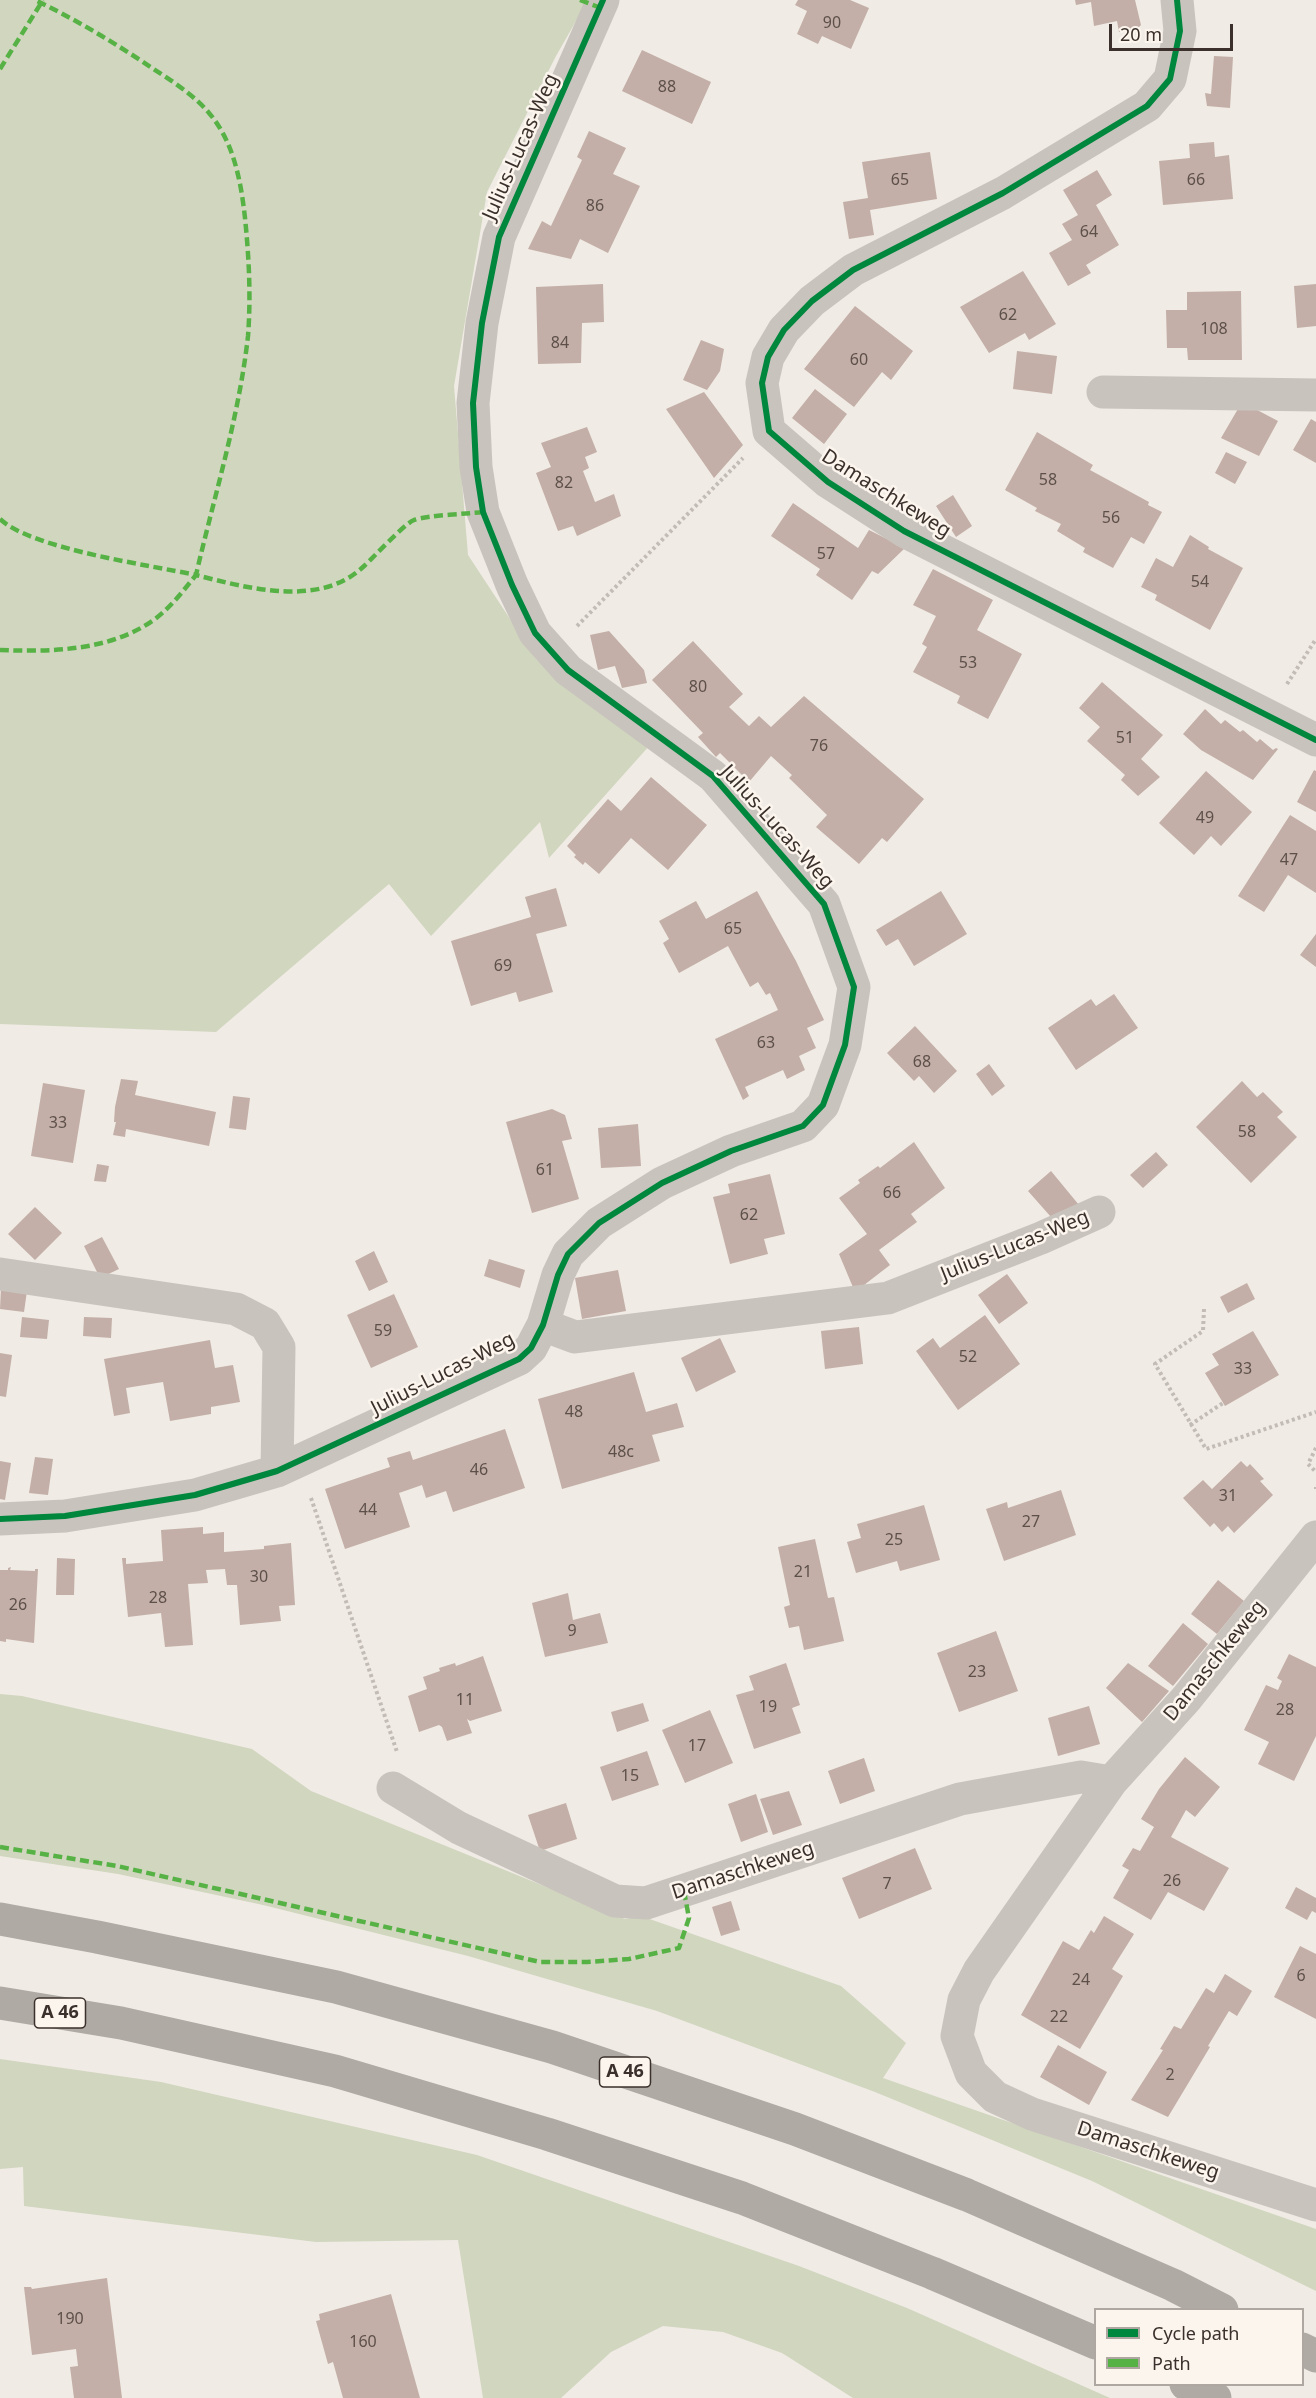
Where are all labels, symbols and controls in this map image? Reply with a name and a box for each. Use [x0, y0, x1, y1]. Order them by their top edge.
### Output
scale bar [1112, 12, 1236, 50]
house number: 90 [823, 13, 841, 33]
text: 20 m [1120, 22, 1162, 46]
street label: Julius-Lucas-Weg [478, 70, 564, 224]
house number: 88 [658, 77, 676, 97]
house number: 65 [891, 170, 909, 190]
house number: 66 [1187, 170, 1205, 190]
house number: 86 [586, 196, 604, 216]
house number: 64 [1080, 222, 1098, 242]
house number: 62 [999, 305, 1017, 325]
house number: 108 [1200, 319, 1228, 339]
house number: 84 [551, 333, 569, 353]
house number: 60 [850, 350, 868, 370]
street label: Damaschkeweg [817, 445, 955, 543]
house number: 58 [1039, 470, 1057, 490]
house number: 82 [555, 473, 573, 493]
house number: 56 [1102, 508, 1120, 528]
house number: 57 [817, 544, 835, 564]
house number: 54 [1191, 572, 1209, 592]
house number: 53 [959, 653, 977, 673]
house number: 80 [689, 677, 707, 697]
house number: 51 [1116, 728, 1134, 748]
house number: 76 [810, 736, 828, 756]
street label: Julius-Lucas-Weg [715, 760, 839, 894]
house number: 49 [1196, 808, 1214, 828]
house number: 47 [1280, 850, 1298, 870]
house number: 65 [724, 919, 742, 939]
house number: 69 [494, 956, 512, 976]
house number: 63 [757, 1033, 775, 1053]
house number: 68 [913, 1052, 931, 1072]
house number: 33 [49, 1113, 67, 1133]
house number: 58 [1238, 1122, 1256, 1142]
house number: 61 [536, 1160, 554, 1180]
house number: 66 [883, 1183, 901, 1203]
house number: 62 [740, 1205, 758, 1225]
street label: Julius-Lucas-Weg [937, 1205, 1093, 1287]
house number: 59 [374, 1321, 392, 1341]
street label: Julius-Lucas-Weg [367, 1327, 519, 1421]
house number: 52 [959, 1347, 977, 1367]
house number: 33 [1234, 1359, 1252, 1379]
house number: 48 [565, 1402, 583, 1422]
house number: 48c [608, 1442, 634, 1462]
house number: 46 [470, 1460, 488, 1480]
house number: 31 [1219, 1486, 1237, 1506]
house number: 44 [359, 1500, 377, 1520]
house number: 27 [1022, 1512, 1040, 1532]
house number: 25 [885, 1530, 903, 1550]
house number: 21 [794, 1562, 812, 1582]
house number: 30 [250, 1567, 268, 1587]
house number: 28 [149, 1588, 167, 1608]
house number: 26 [9, 1595, 27, 1615]
street label: Damaschkeweg [1159, 1596, 1271, 1726]
house number: 9 [567, 1621, 577, 1641]
house number: 23 [968, 1662, 986, 1682]
house number: 11 [456, 1690, 474, 1710]
house number: 19 [759, 1697, 777, 1717]
house number: 28 [1276, 1700, 1294, 1720]
house number: 17 [688, 1736, 706, 1756]
house number: 15 [621, 1766, 639, 1786]
street label: Damaschkeweg [669, 1837, 817, 1905]
house number: 26 [1163, 1871, 1181, 1891]
house number: 7 [882, 1874, 892, 1894]
house number: 6 [1296, 1966, 1306, 1986]
house number: 24 [1072, 1970, 1090, 1990]
road number: A 46 [34, 1998, 86, 2028]
house number: 22 [1050, 2007, 1068, 2027]
road number: A 46 [600, 2057, 650, 2087]
house number: 2 [1165, 2065, 1175, 2085]
street label: Damaschkeweg [1074, 2117, 1222, 2185]
legend [1094, 2308, 1304, 2386]
house number: 190 [56, 2309, 84, 2329]
text: Cycle path [1152, 2321, 1239, 2345]
house number: 160 [349, 2332, 377, 2352]
text: Path [1152, 2351, 1191, 2375]

